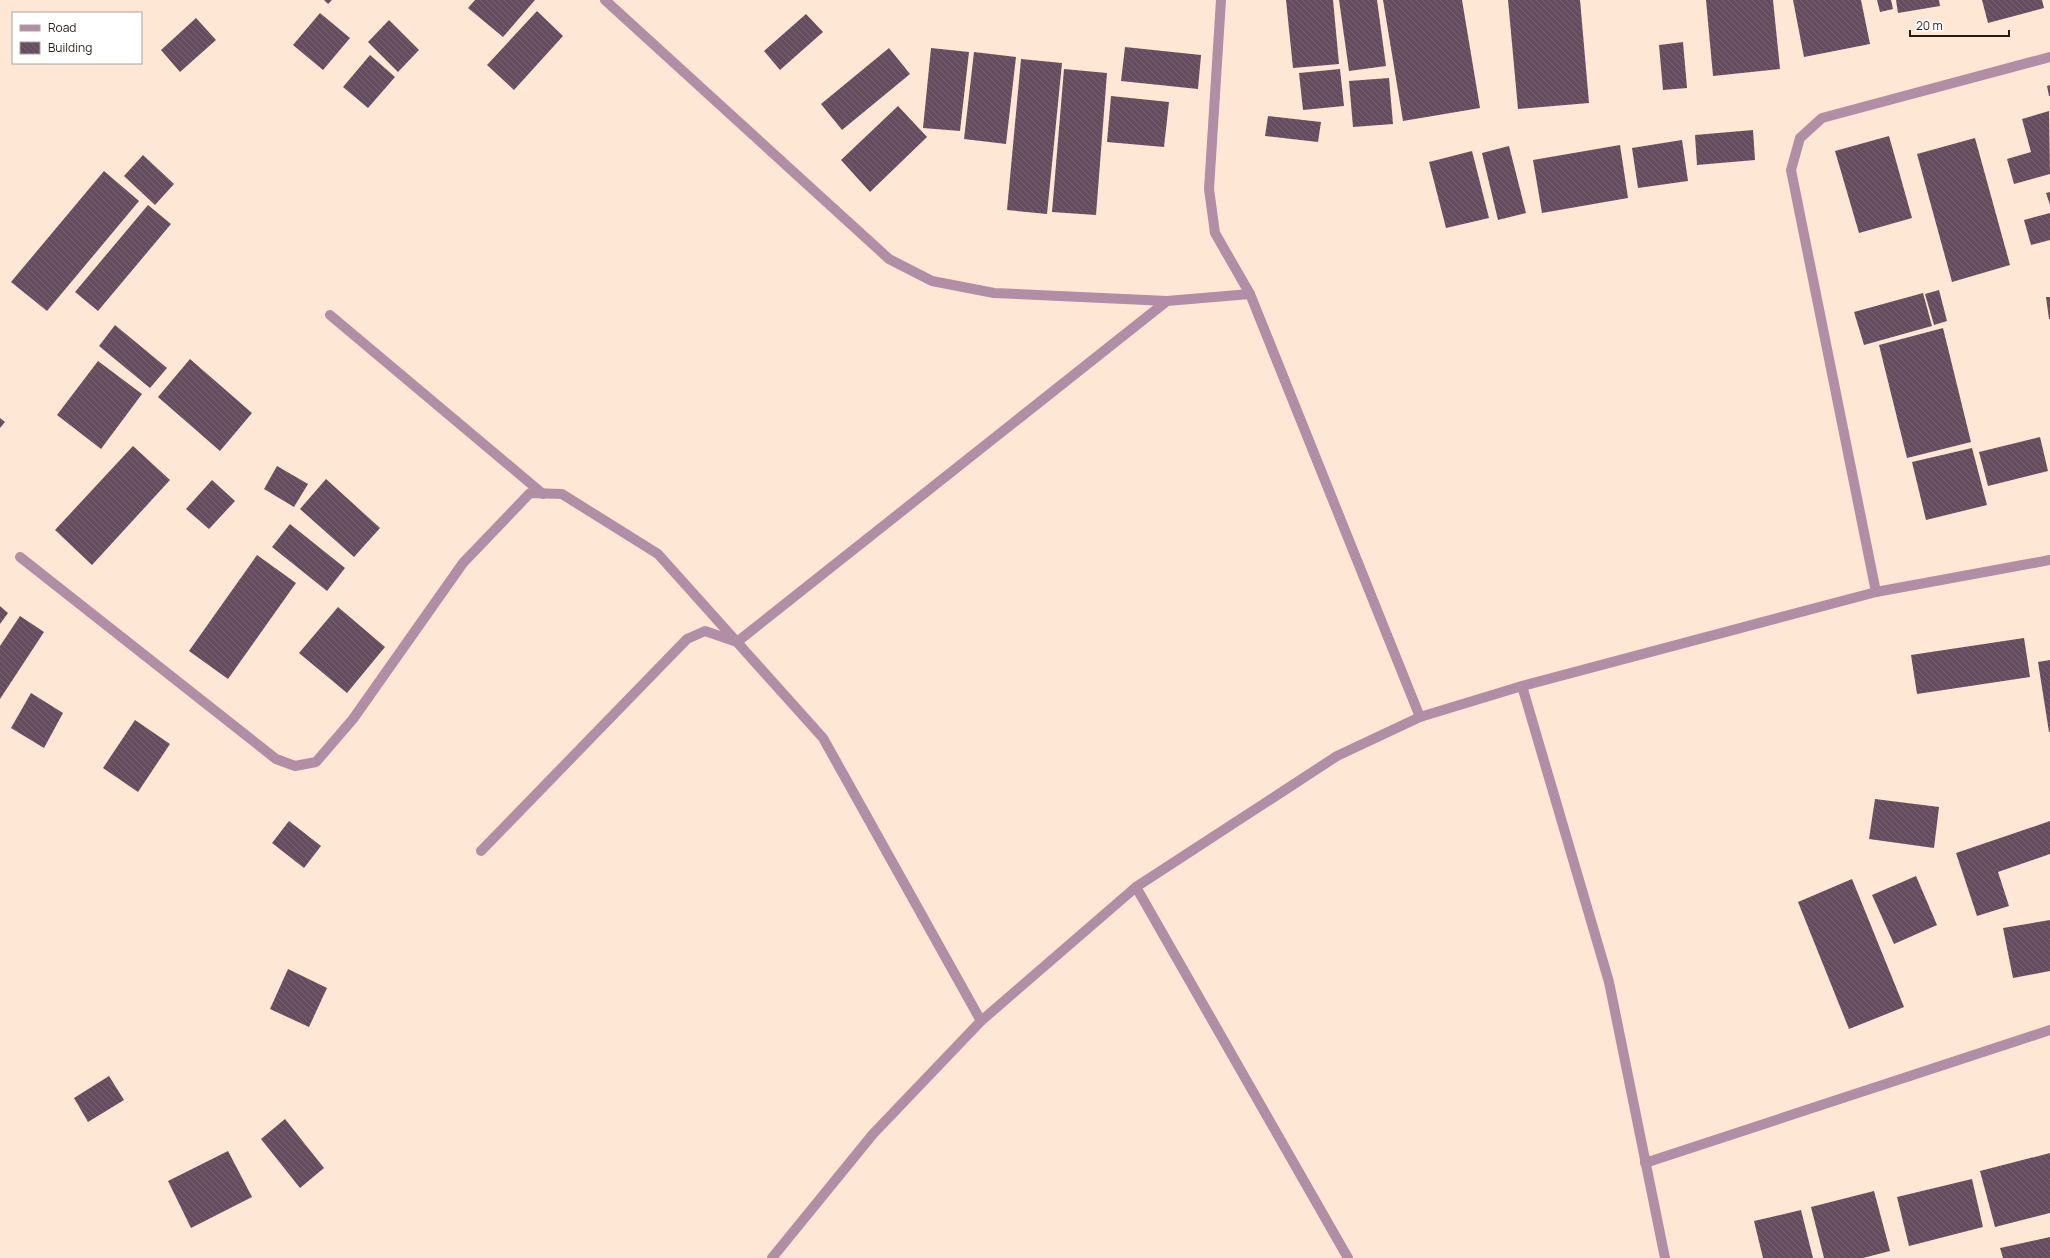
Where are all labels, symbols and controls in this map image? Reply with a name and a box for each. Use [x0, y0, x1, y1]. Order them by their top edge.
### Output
legend [12, 12, 142, 64]
scale bar [1910, 12, 2009, 38]
text: 20 m [1916, 17, 1943, 34]
text: Road [48, 19, 76, 36]
text: Building [48, 39, 92, 56]

